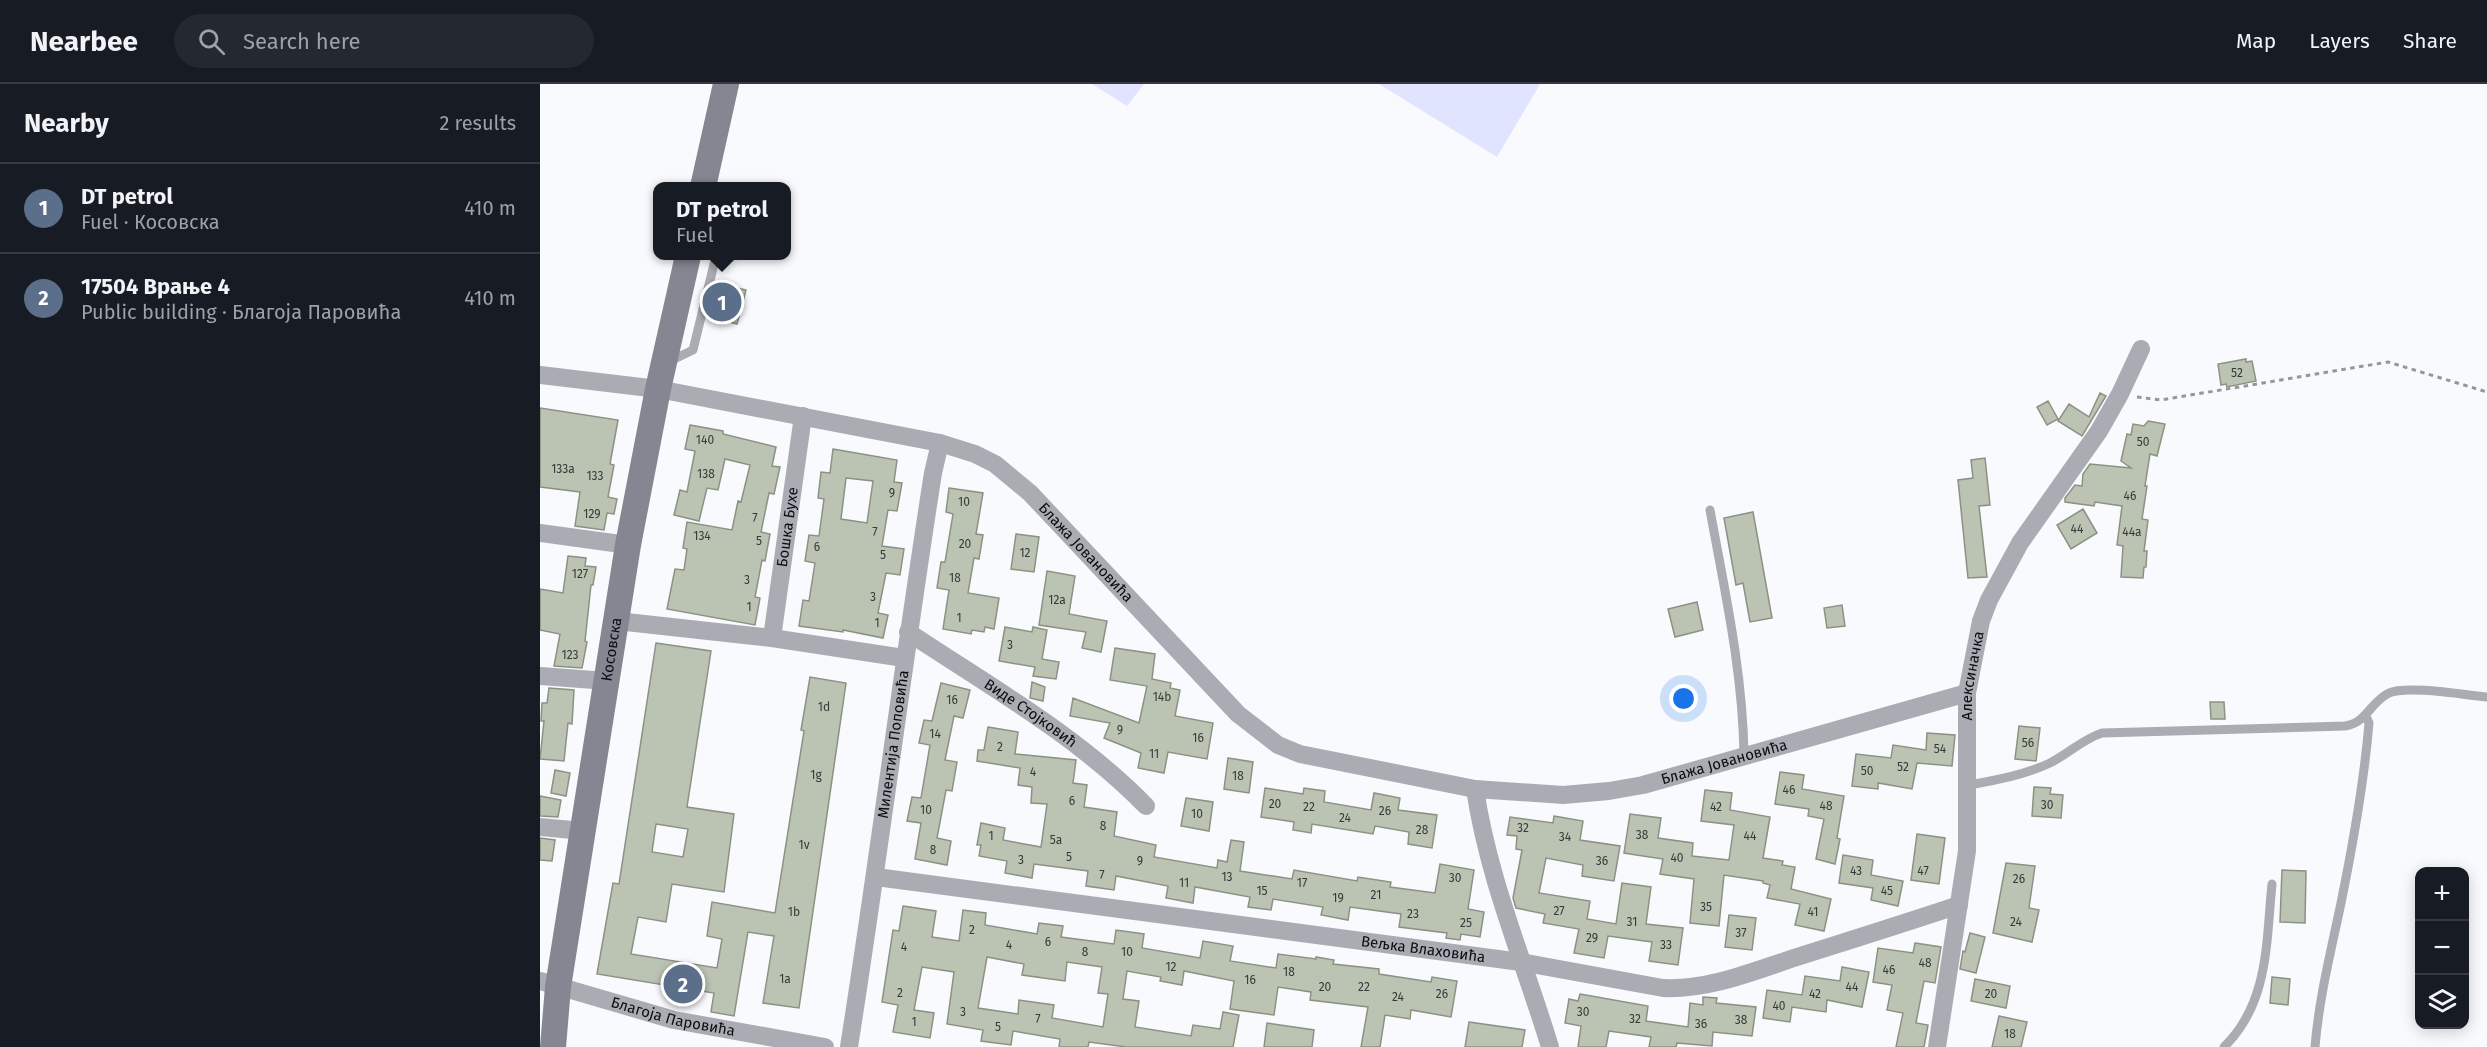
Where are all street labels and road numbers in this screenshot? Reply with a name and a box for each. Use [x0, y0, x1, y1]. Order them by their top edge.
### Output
street label: Бошка Бухе [773, 486, 802, 568]
street label: Блажа Јовановића [1035, 499, 1137, 606]
street label: Косовска [598, 616, 625, 683]
street label: Алексиначка [1958, 630, 1988, 720]
street label: Милентија Поповића [874, 669, 913, 820]
street label: Виде Стојковић [981, 675, 1081, 751]
street label: Блажа Јовановића [1659, 736, 1789, 788]
street label: Вељка Влаховића [1360, 932, 1487, 966]
street label: Благоја Паровића [609, 993, 737, 1040]

